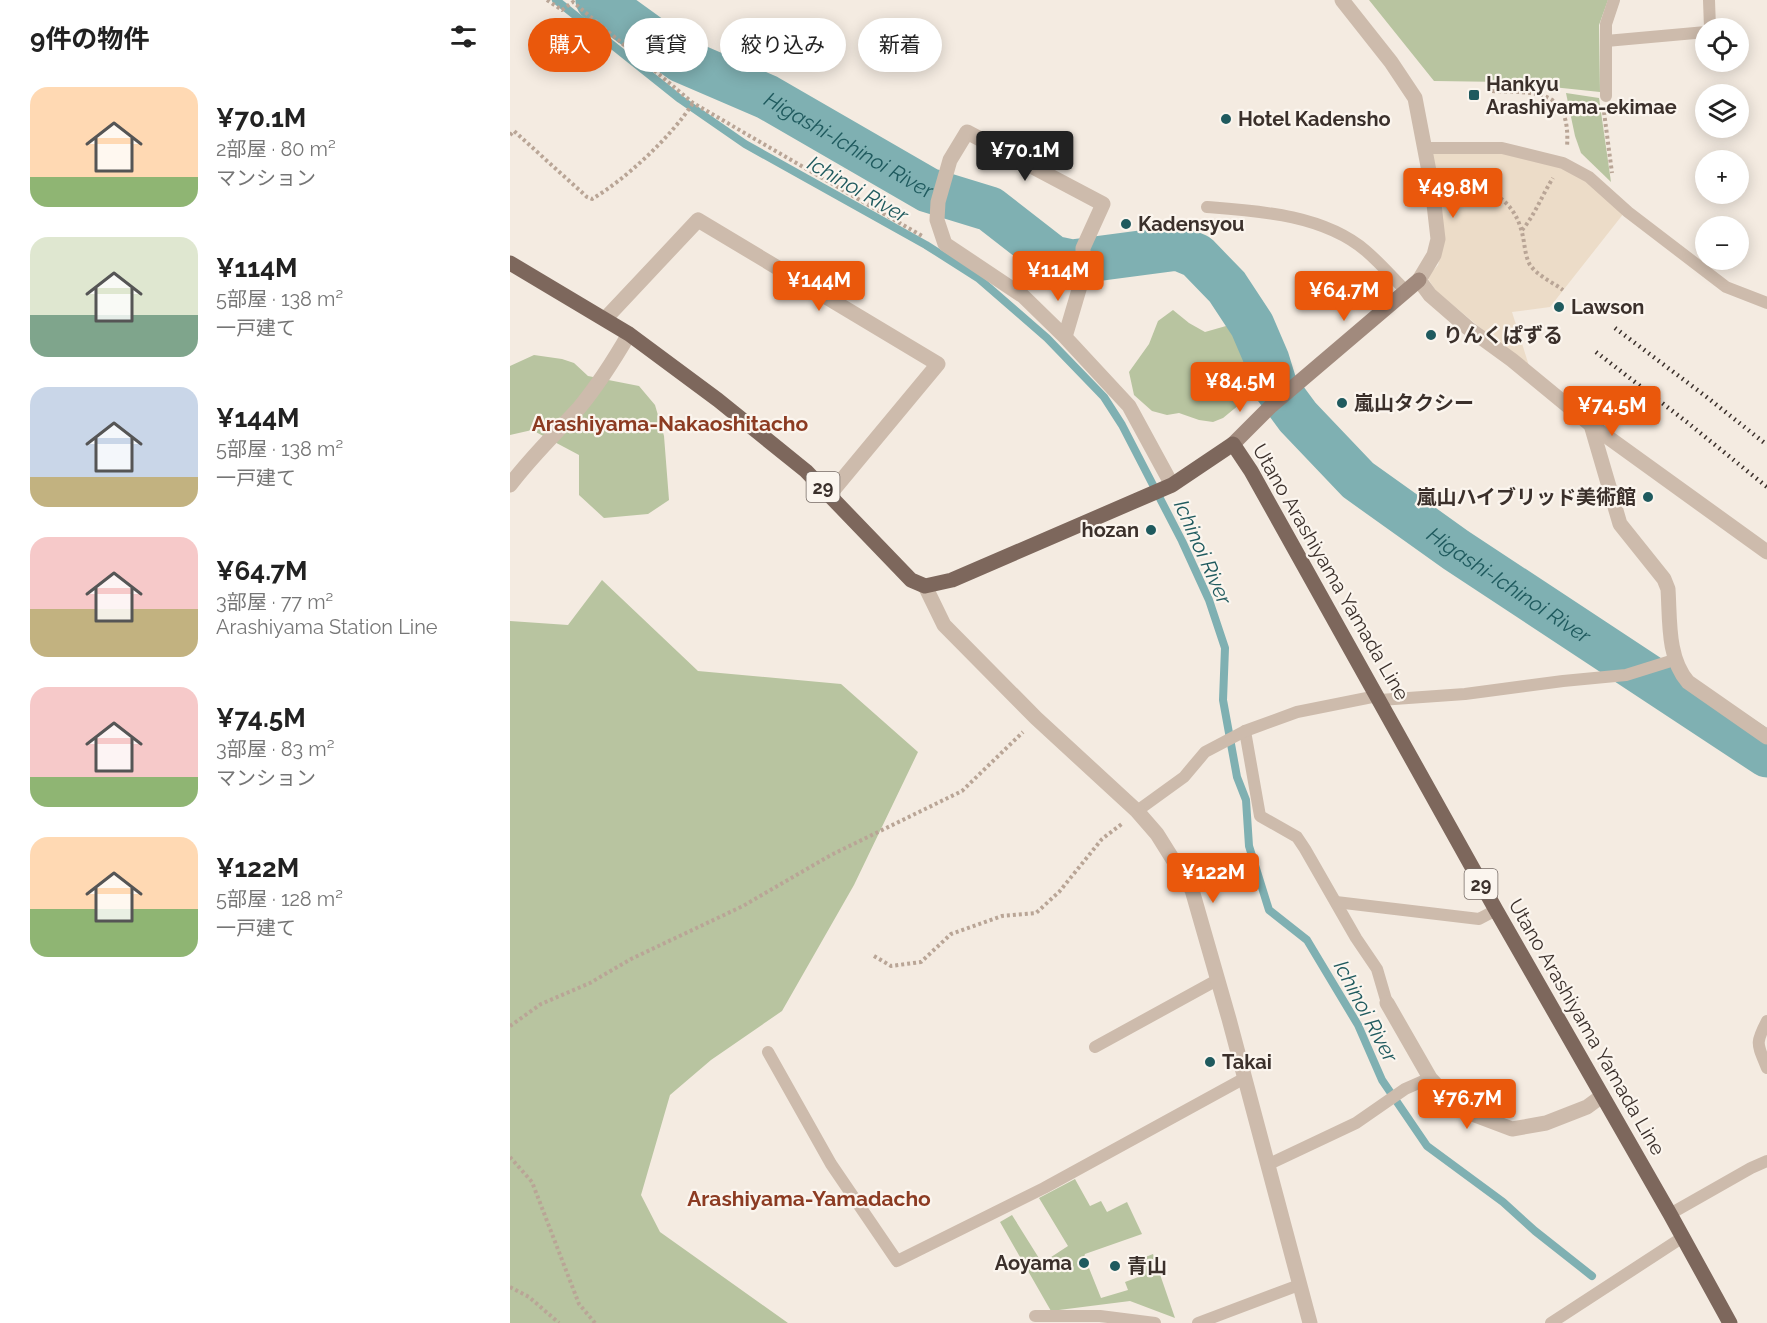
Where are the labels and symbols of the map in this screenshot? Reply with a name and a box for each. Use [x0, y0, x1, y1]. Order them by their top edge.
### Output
place label: Hankyu Arashiyama-ekimae [1486, 72, 1677, 119]
water label: Higashi-Ichinoi River [760, 86, 940, 200]
marker: Hankyu Arashiyama-ekimae [1467, 88, 1481, 102]
place label: Hotel Kadensho [1238, 107, 1391, 131]
marker: Hotel Kadensho [1219, 112, 1233, 126]
pin: ¥70.1M [976, 131, 1074, 182]
water label: Ichinoi River [803, 150, 913, 228]
pin: ¥49.8M [1404, 168, 1502, 219]
place label: Kadensyou [1138, 212, 1244, 236]
marker: Kadensyou [1119, 217, 1133, 231]
pin: ¥114M [1016, 251, 1100, 302]
pin: ¥144M [777, 261, 861, 312]
pin: ¥64.7M [1295, 271, 1393, 322]
place label: Lawson [1571, 295, 1644, 319]
marker: Lawson [1552, 300, 1566, 314]
place label: りんくぱずる [1443, 323, 1563, 347]
marker: りんくぱずる [1424, 328, 1438, 342]
pin: ¥84.5M [1191, 362, 1289, 413]
pin: ¥74.5M [1563, 386, 1661, 437]
place label: 嵐山タクシー [1354, 391, 1474, 415]
marker: 嵐山タクシー [1335, 396, 1349, 410]
district label: Arashiyama-Nakaoshitacho [532, 411, 809, 436]
street label: Utano Arashiyama Yamada Line [1248, 439, 1415, 705]
road number: 29 [806, 472, 840, 502]
place label: 嵐山ハイブリッド美術館 [1416, 485, 1636, 509]
marker: 嵐山ハイブリッド美術館 [1641, 490, 1655, 504]
water label: Ichinoi River [1169, 496, 1237, 609]
place label: hozan [1082, 518, 1139, 542]
water label: Higashi-Ichinoi River [1423, 521, 1596, 648]
marker: hozan [1144, 523, 1158, 537]
pin: ¥122M [1171, 853, 1255, 904]
road number: 29 [1464, 869, 1498, 899]
street label: Utano Arashiyama Yamada Line [1504, 894, 1671, 1160]
water label: Ichinoi River [1329, 956, 1404, 1067]
place label: Takai [1222, 1050, 1272, 1074]
marker: Takai [1203, 1055, 1217, 1069]
pin: ¥76.7M [1418, 1079, 1516, 1130]
district label: Arashiyama-Yamadacho [687, 1186, 931, 1211]
place label: Aoyama [995, 1251, 1072, 1275]
place label: 青山 [1127, 1254, 1167, 1278]
marker: Aoyama [1077, 1256, 1091, 1270]
marker: 青山 [1108, 1259, 1122, 1273]

